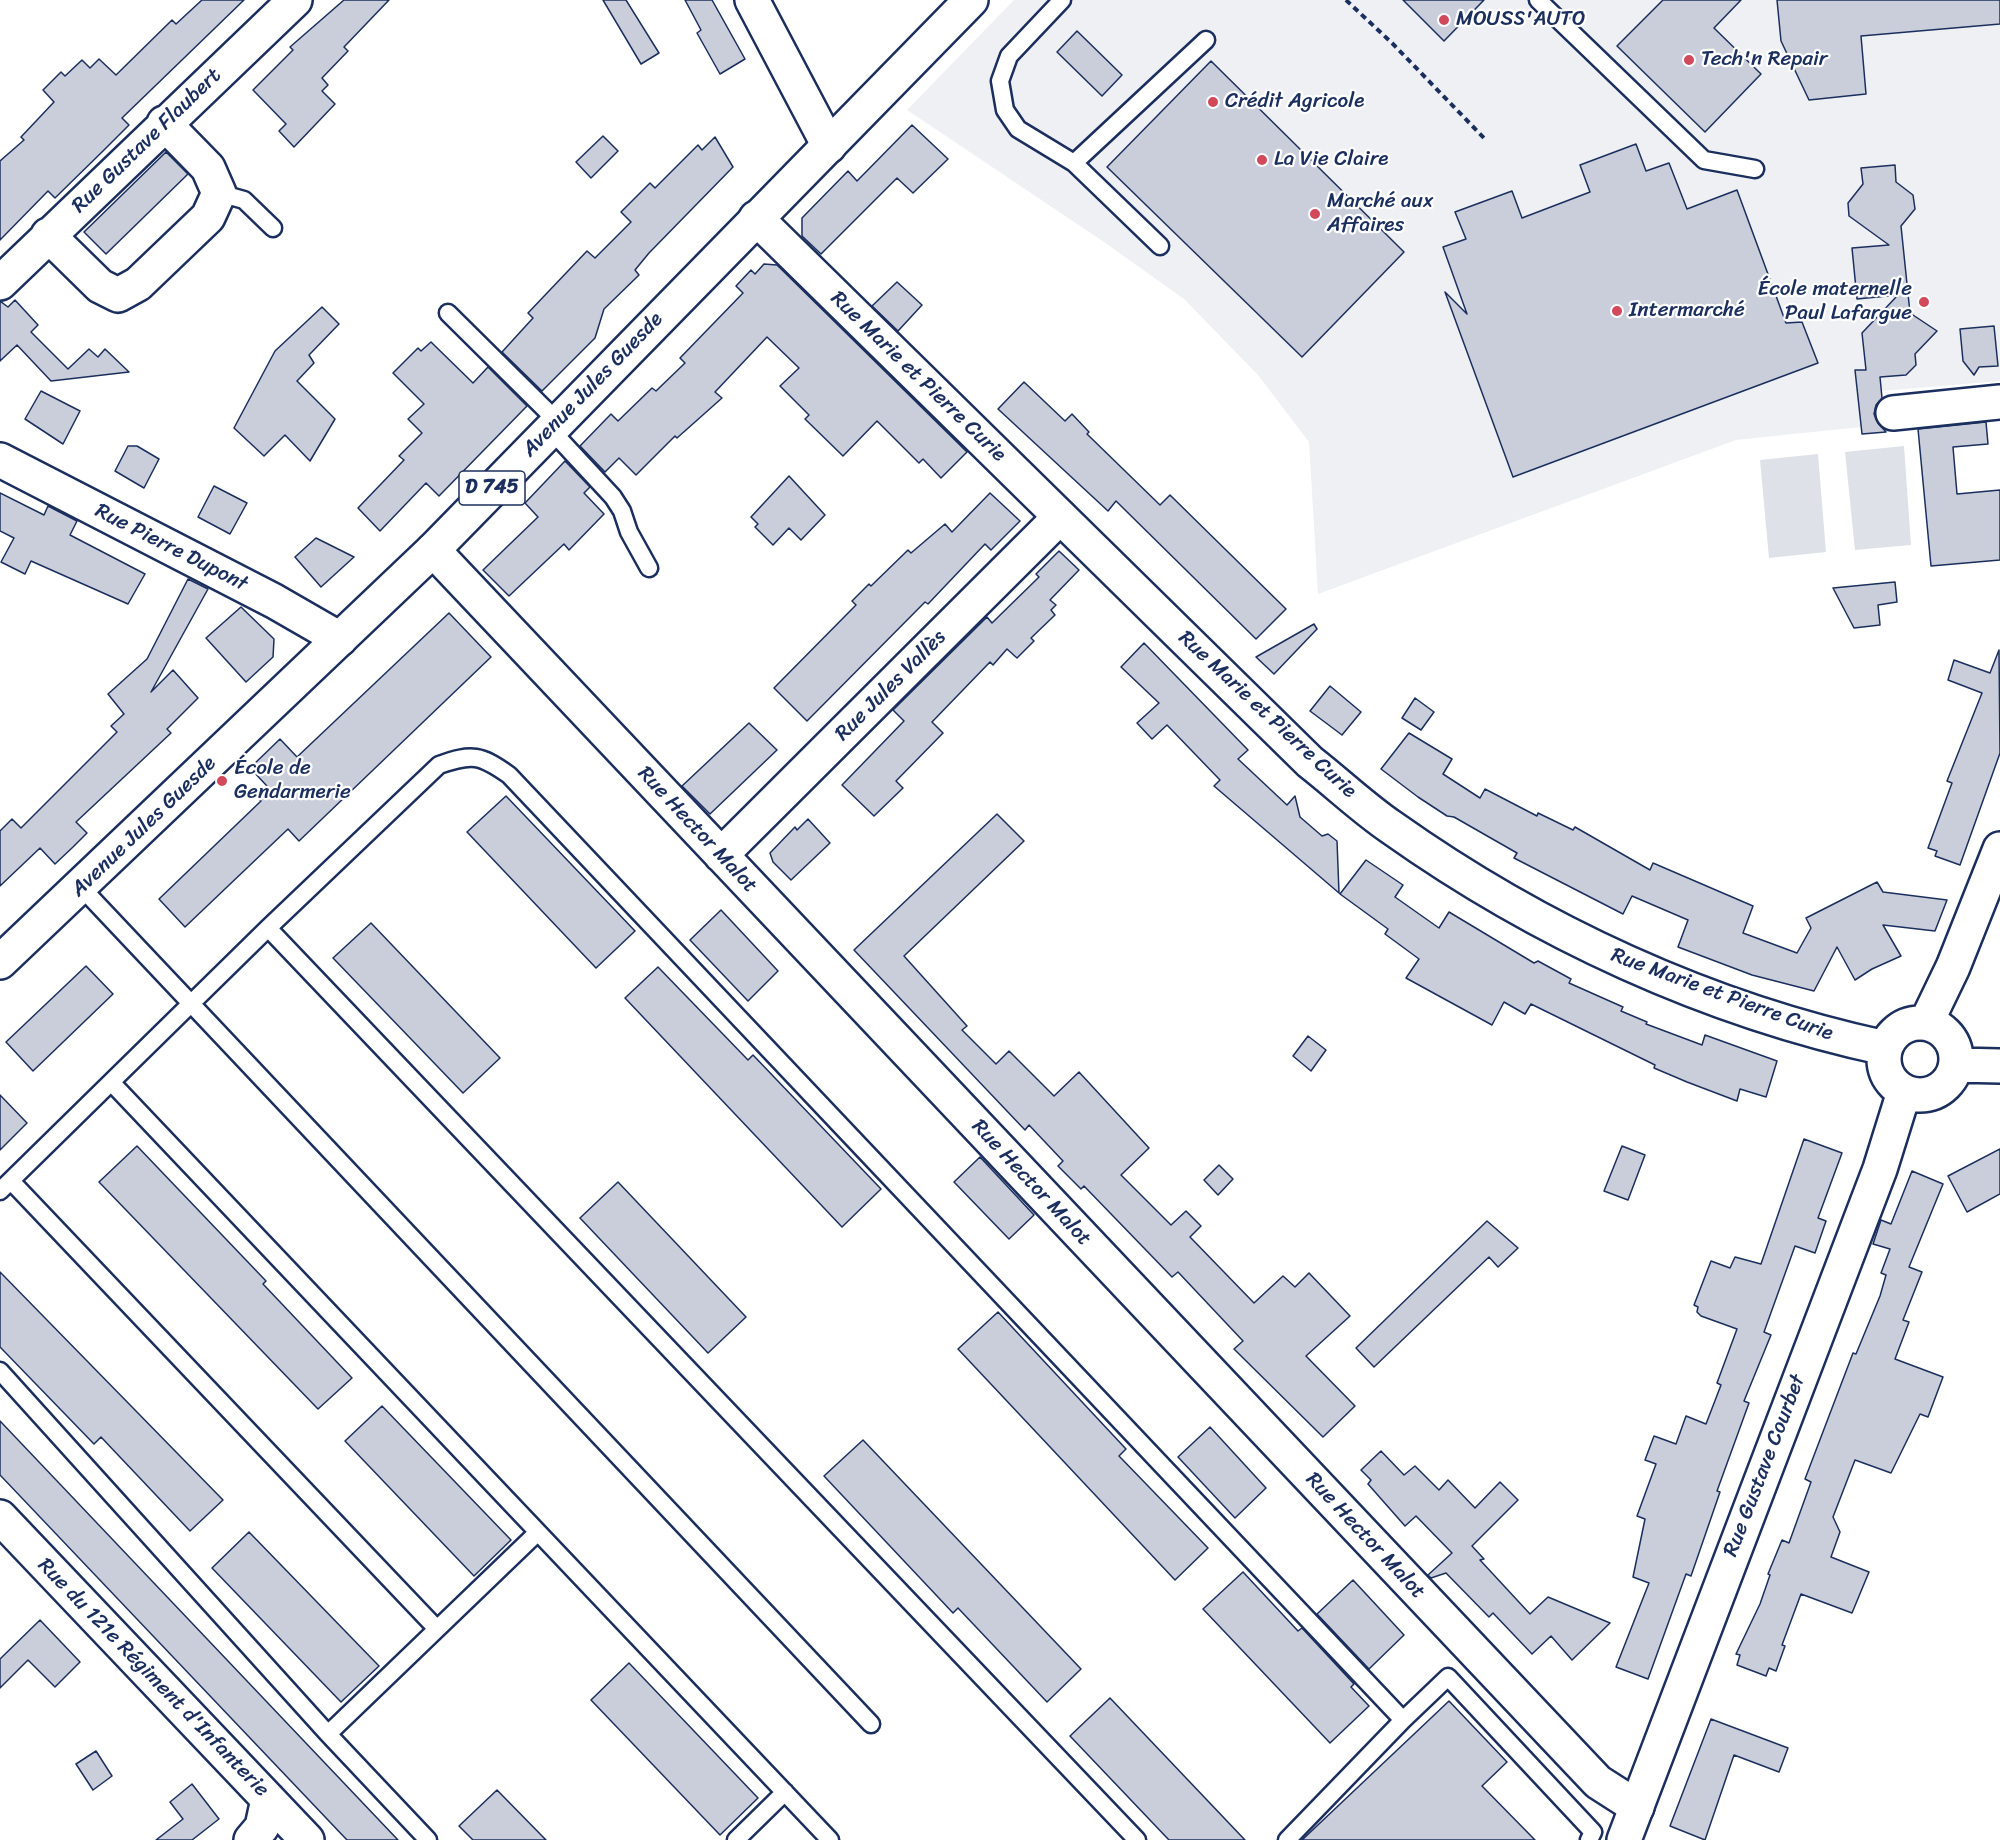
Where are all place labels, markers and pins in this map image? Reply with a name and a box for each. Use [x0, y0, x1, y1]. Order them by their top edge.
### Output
place label: MOUSS'AUTO [1456, 7, 1586, 33]
marker: MOUSS'AUTO [1437, 13, 1451, 27]
place label: Tech'n Repair [1701, 47, 1827, 73]
marker: Tech'n Repair [1682, 53, 1696, 67]
place label: Crédit Agricole [1225, 89, 1364, 115]
marker: Crédit Agricole [1206, 95, 1220, 109]
place label: La Vie Claire [1274, 147, 1388, 173]
marker: La Vie Claire [1255, 153, 1269, 167]
place label: Marché aux Affaires [1327, 189, 1434, 239]
marker: Marché aux Affaires [1308, 207, 1322, 221]
place label: École maternelle Paul Lafargue [1758, 277, 1912, 327]
marker: École maternelle Paul Lafargue [1917, 295, 1931, 309]
place label: Intermarché [1629, 298, 1745, 324]
marker: Intermarché [1610, 304, 1624, 318]
place label: École de Gendarmerie [234, 756, 351, 806]
marker: École de Gendarmerie [215, 774, 229, 788]

